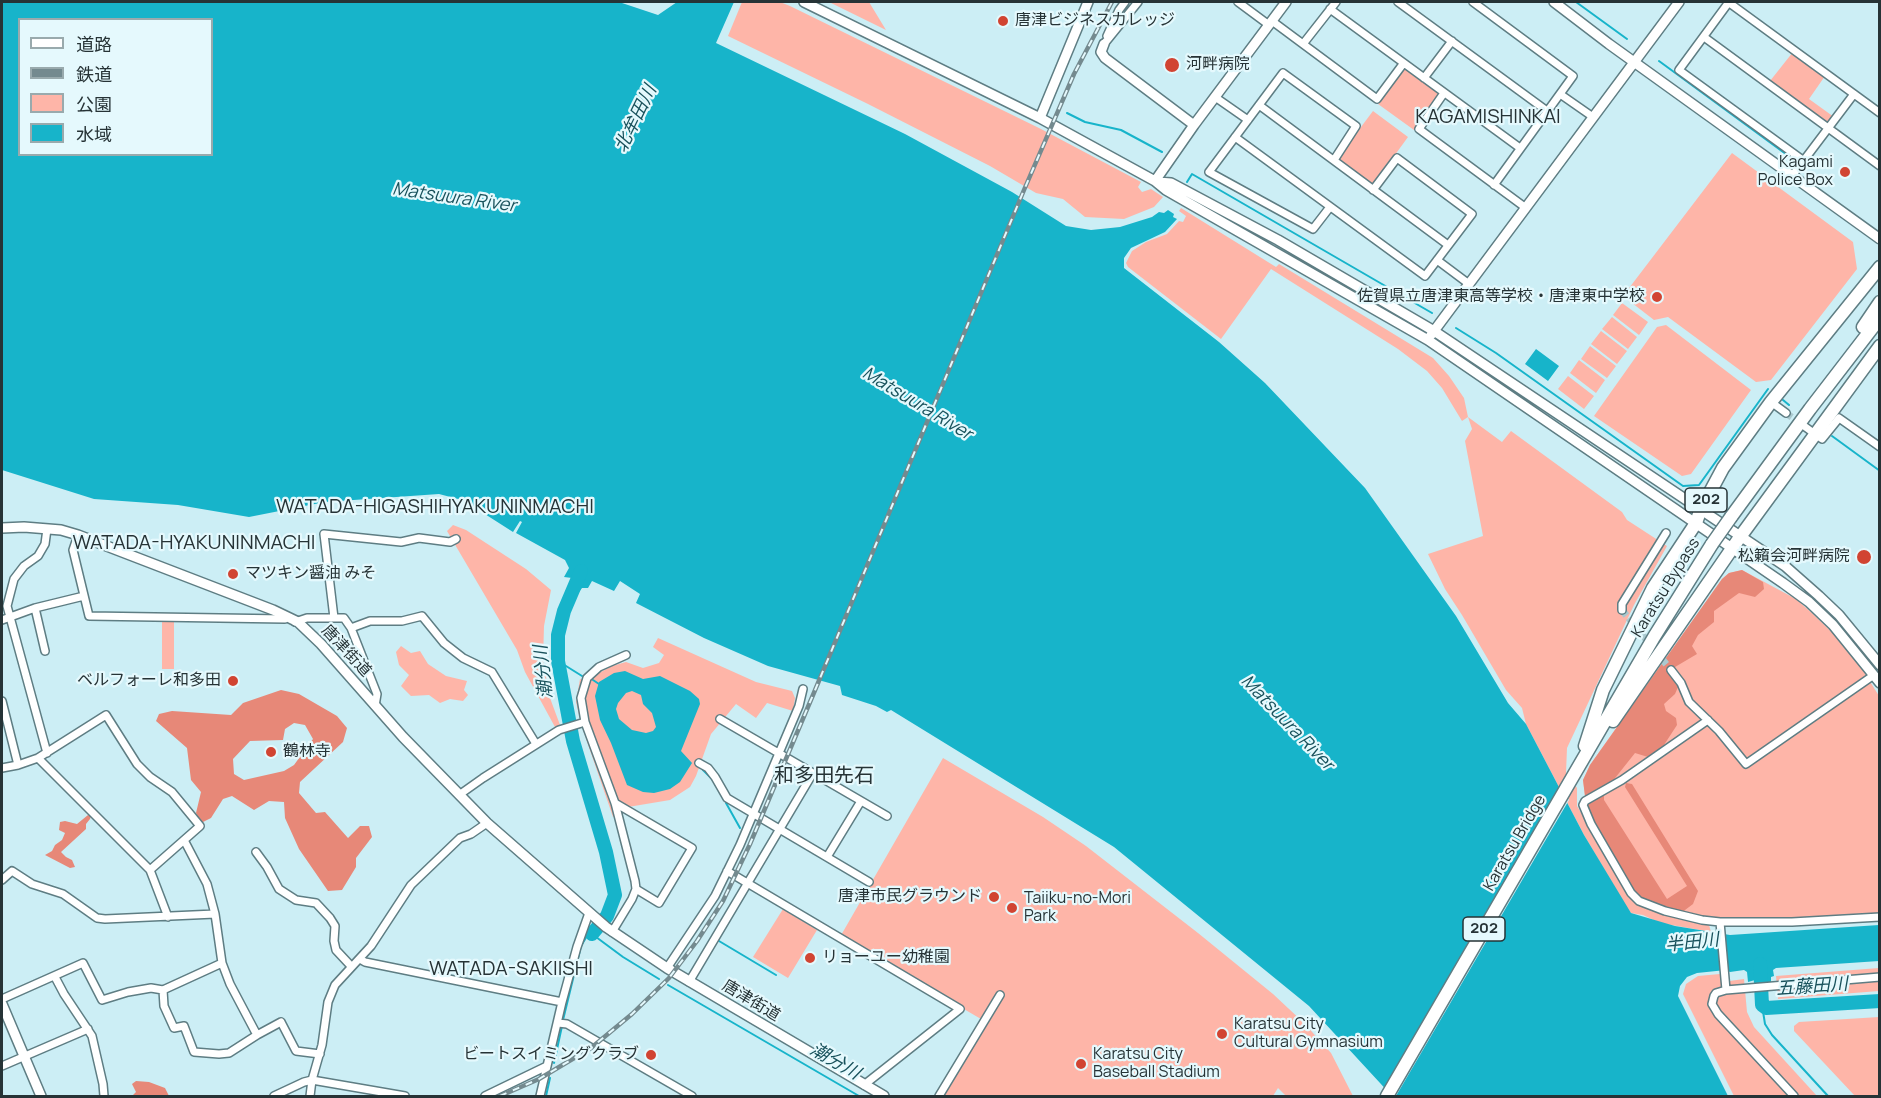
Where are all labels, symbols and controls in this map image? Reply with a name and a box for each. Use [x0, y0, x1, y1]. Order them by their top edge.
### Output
place label: 唐津ビジネスカレッジ [1015, 11, 1175, 31]
marker: 唐津ビジネスカレッジ [996, 14, 1010, 28]
legend [18, 18, 213, 156]
text: 道路 [76, 32, 112, 56]
place label: 河畔病院 [1186, 55, 1250, 75]
marker: 河畔病院 [1163, 56, 1181, 74]
text: 鉄道 [76, 62, 112, 86]
water label: 北牟田川 [611, 82, 661, 156]
text: 公園 [76, 92, 112, 116]
district label: KAGAMISHINKAI [1405, 105, 1571, 129]
text: 水域 [76, 122, 112, 146]
place label: Kagami Police Box [1758, 153, 1833, 191]
marker: Kagami Police Box [1838, 165, 1852, 179]
water label: Matsuura River [391, 179, 517, 217]
place label: 佐賀県立唐津東高等学校・唐津東中学校 [1357, 287, 1645, 307]
marker: 佐賀県立唐津東高等学校・唐津東中学校 [1650, 290, 1664, 304]
water label: Matsuura River [858, 363, 976, 445]
road number: 202 [1685, 488, 1727, 512]
district label: WATADA-HIGASHIHYAKUNINMACHI [256, 495, 614, 519]
district label: WATADA-HYAKUNINMACHI [58, 531, 330, 555]
street label: Karatsu Bypass [1628, 535, 1704, 641]
place label: 松籟会河畔病院 [1738, 547, 1850, 567]
marker: 松籟会河畔病院 [1855, 548, 1873, 566]
place label: マツキン醤油 みそ [245, 564, 376, 584]
marker: マツキン醤油 みそ [226, 567, 240, 581]
street label: 唐津街道 [317, 621, 375, 681]
water label: 潮分川 [530, 644, 558, 700]
place label: ベルフォーレ和多田 [77, 671, 221, 691]
water label: Matsuura River [1236, 671, 1338, 775]
marker: ベルフォーレ和多田 [226, 674, 240, 688]
place label: 鶴林寺 [283, 742, 331, 762]
marker: 鶴林寺 [264, 745, 278, 759]
district label: 和多田先石 [774, 764, 874, 788]
street label: Karatsu Bridge [1480, 792, 1550, 894]
place label: 唐津市民グラウンド [838, 887, 982, 907]
place label: Taiiku-no-Mori Park [1024, 889, 1131, 927]
marker: 唐津市民グラウンド [987, 890, 1001, 904]
marker: Taiiku-no-Mori Park [1005, 901, 1019, 915]
road number: 202 [1463, 917, 1505, 941]
water label: 半田川 [1664, 929, 1720, 957]
place label: リョーユー幼稚園 [822, 948, 950, 968]
marker: リョーユー幼稚園 [803, 951, 817, 965]
district label: WATADA-SAKIISHI [418, 957, 604, 981]
water label: 五藤田川 [1775, 974, 1849, 1000]
street label: 唐津街道 [719, 976, 783, 1026]
place label: Karatsu City Cultural Gymnasium [1234, 1015, 1383, 1053]
marker: Karatsu City Cultural Gymnasium [1215, 1027, 1229, 1041]
water label: 潮分川 [806, 1039, 864, 1085]
place label: ビートスイミングクラブ [463, 1045, 639, 1065]
place label: Karatsu City Baseball Stadium [1093, 1045, 1220, 1083]
marker: ビートスイミングクラブ [644, 1048, 658, 1062]
marker: Karatsu City Baseball Stadium [1074, 1057, 1088, 1071]

